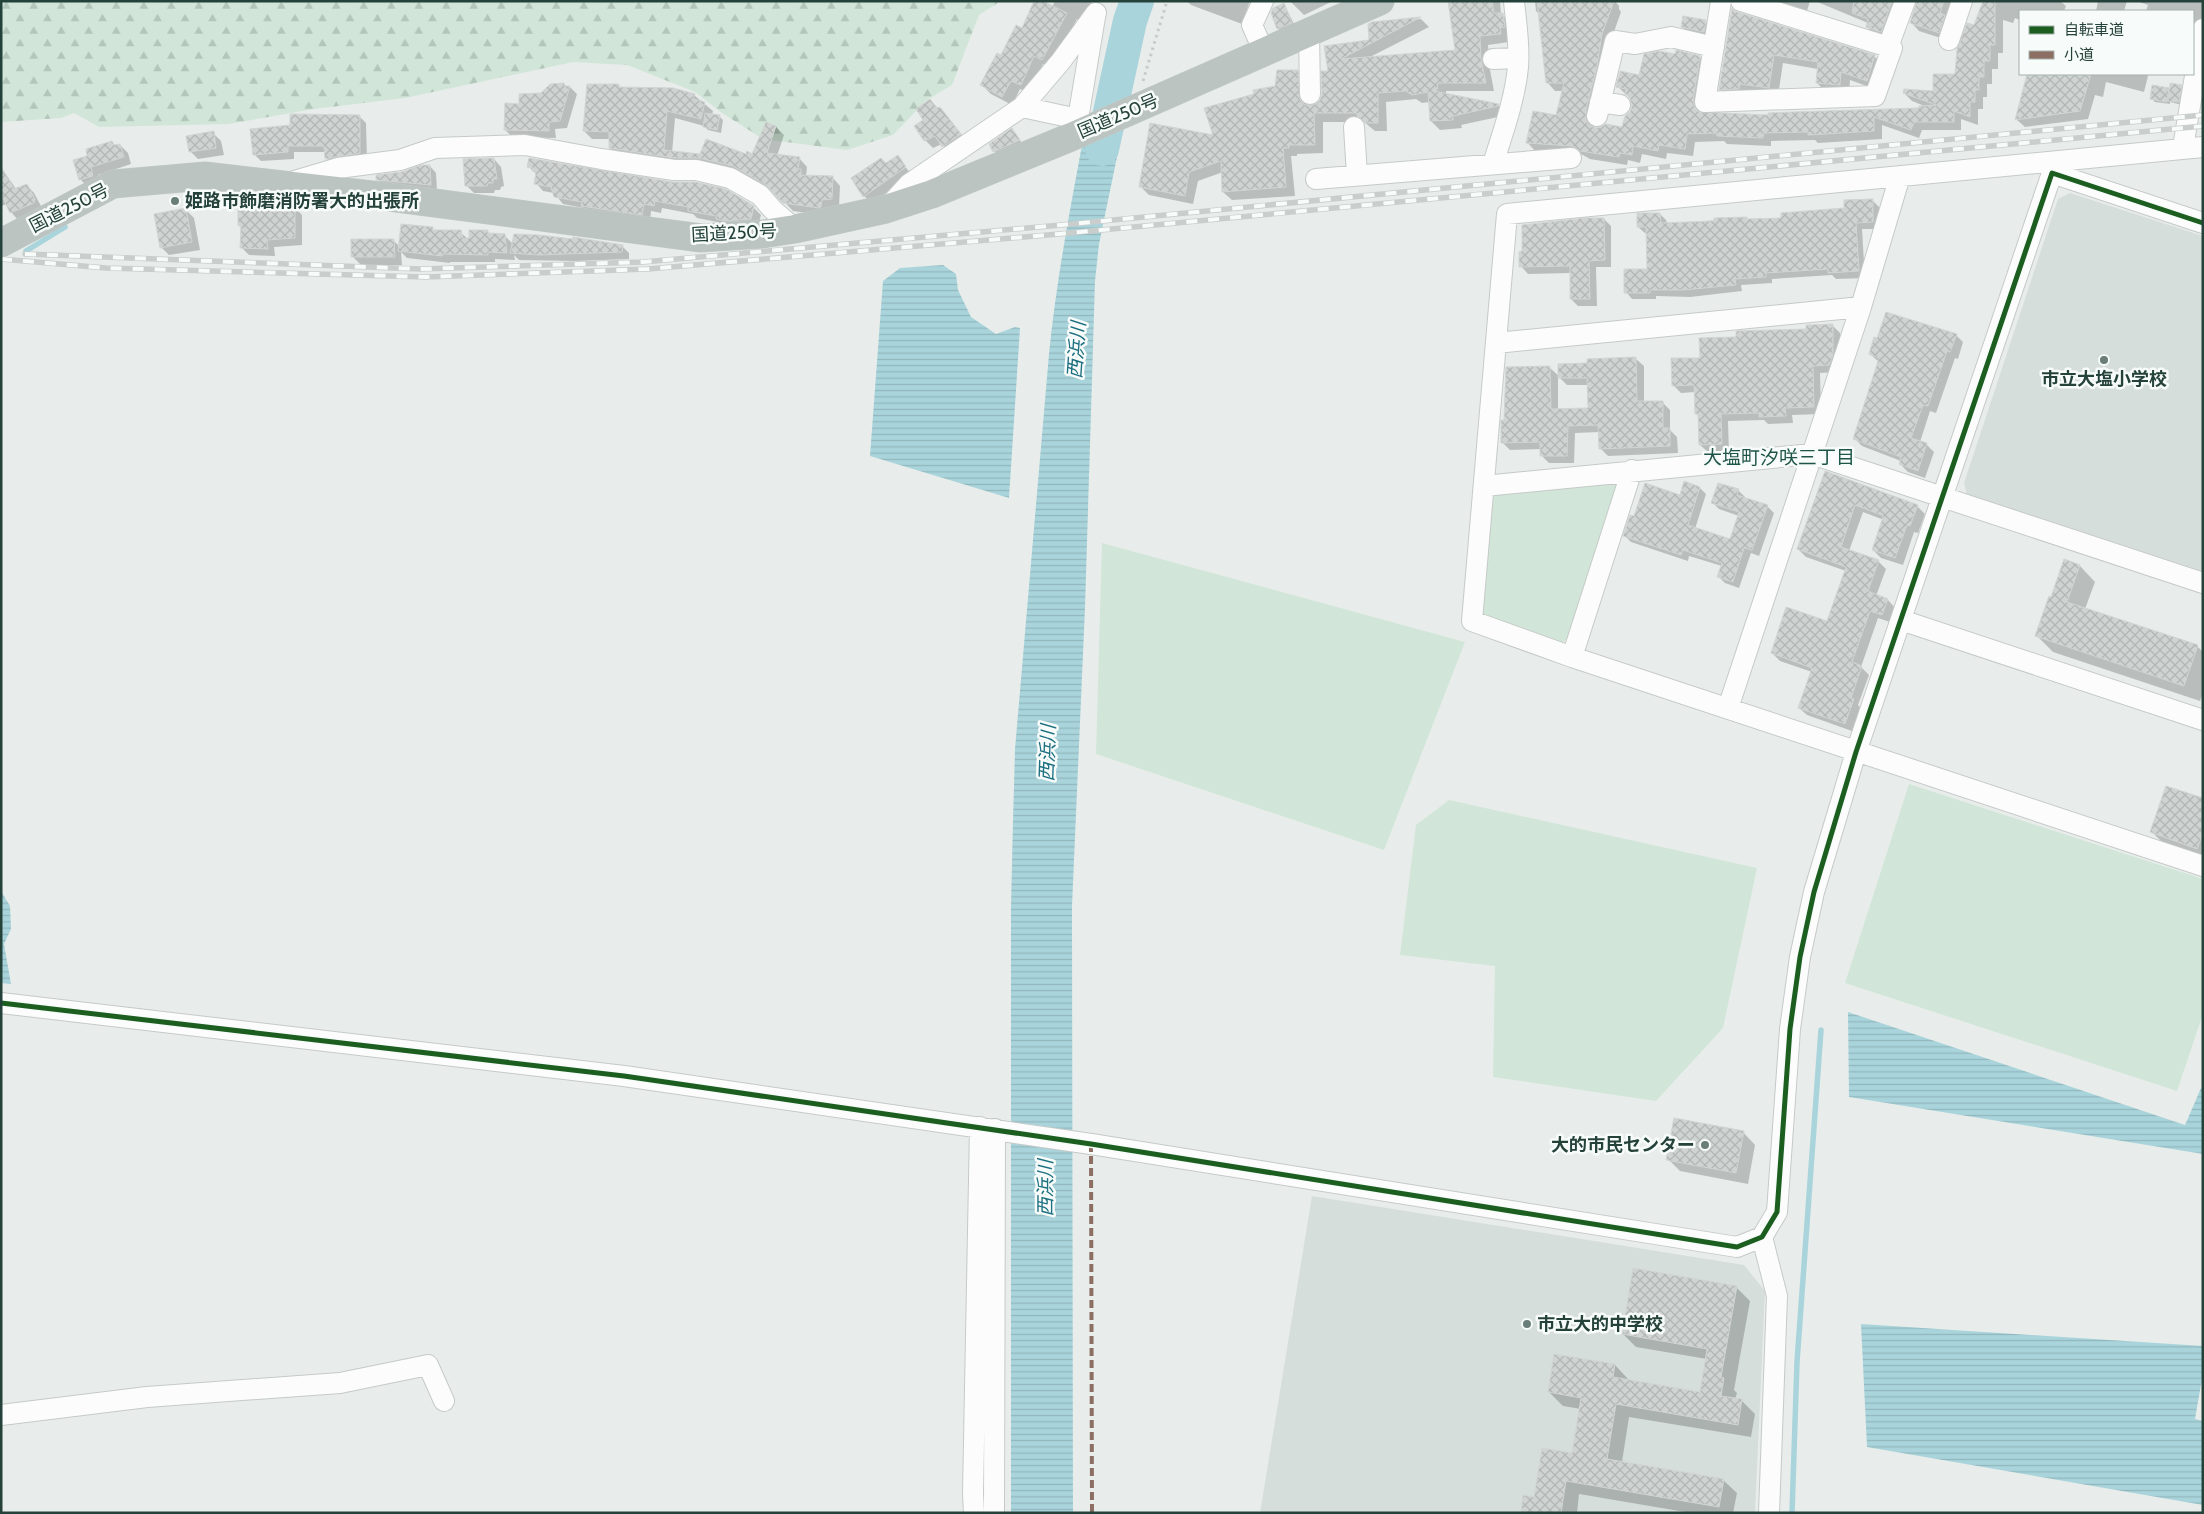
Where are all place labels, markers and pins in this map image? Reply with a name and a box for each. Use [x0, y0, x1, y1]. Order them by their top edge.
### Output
place label: 姫路市飾磨消防署大的出張所 [185, 190, 419, 212]
marker: 姫路市飾磨消防署大的出張所 [169, 195, 181, 207]
marker: 市立大塩小学校 [2098, 354, 2110, 366]
place label: 市立大塩小学校 [2041, 368, 2167, 390]
place label: 大的市民センター [1551, 1134, 1695, 1156]
marker: 大的市民センター [1699, 1139, 1711, 1151]
place label: 市立大的中学校 [1537, 1313, 1663, 1335]
marker: 市立大的中学校 [1521, 1318, 1533, 1330]

